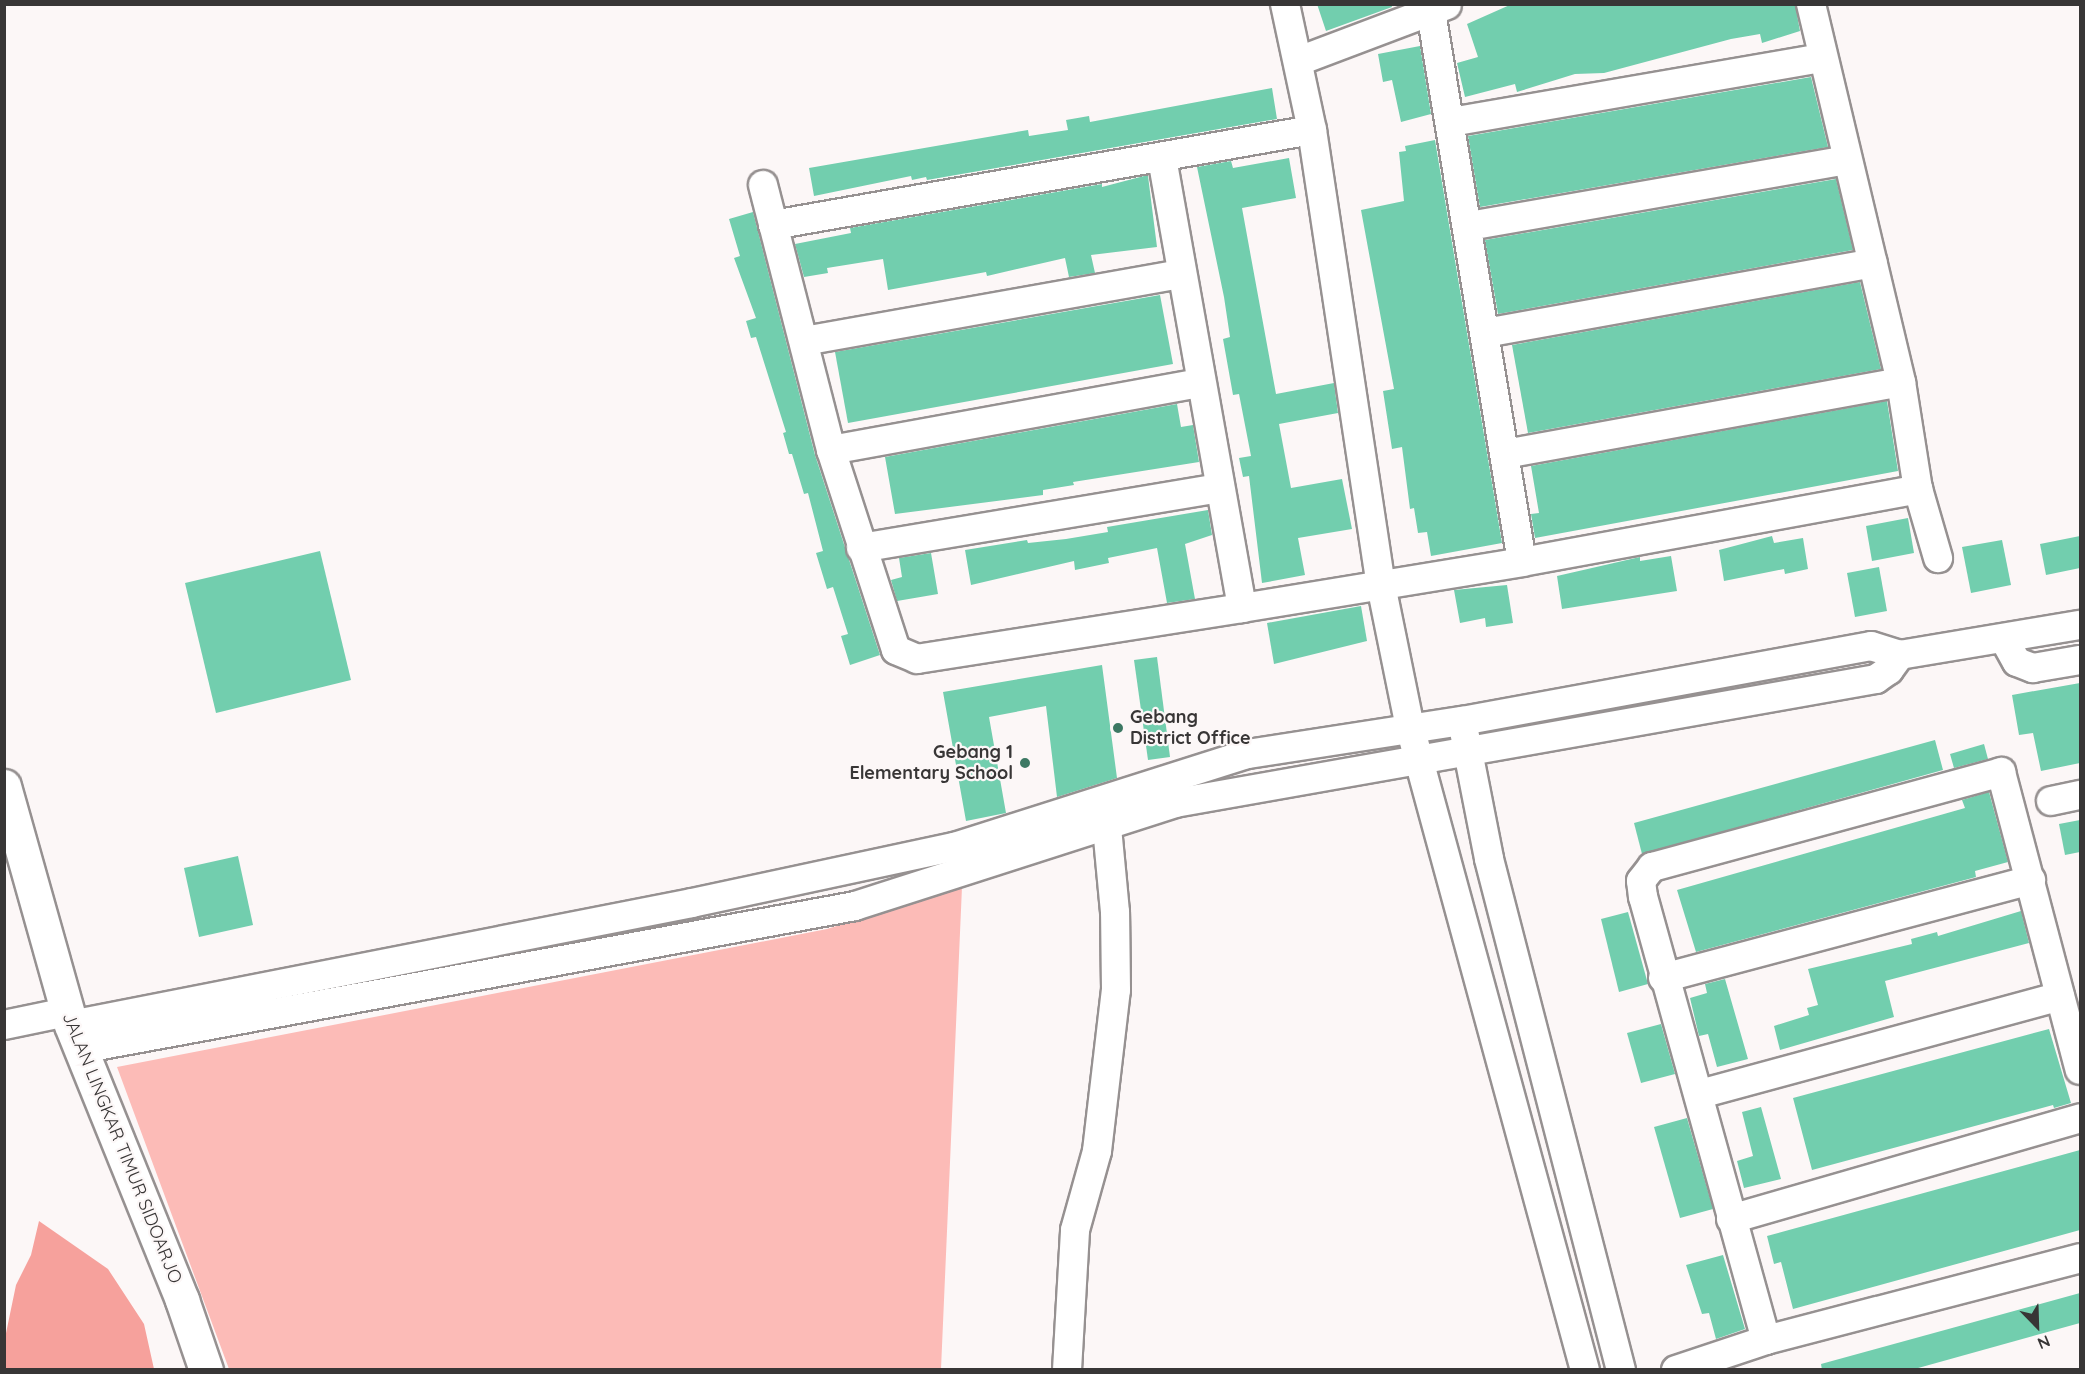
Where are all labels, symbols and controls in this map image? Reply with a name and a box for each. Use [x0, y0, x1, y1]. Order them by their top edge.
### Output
place label: Gebang District Office [1130, 707, 1251, 750]
marker: Gebang District Office [1111, 721, 1125, 735]
place label: Gebang 1 Elementary School [849, 742, 1013, 784]
marker: Gebang 1 Elementary School [1018, 756, 1032, 770]
street label: JALAN LINGKAR TIMUR SIDOARJO [58, 1009, 186, 1287]
north arrow [2007, 1296, 2067, 1356]
text: N [2035, 1331, 2053, 1354]

